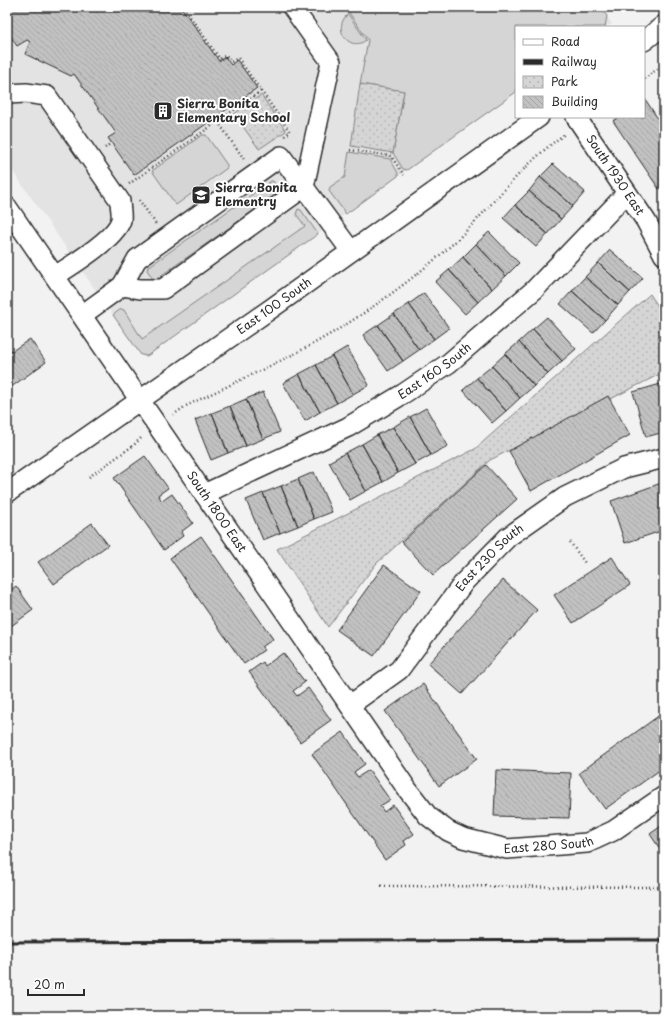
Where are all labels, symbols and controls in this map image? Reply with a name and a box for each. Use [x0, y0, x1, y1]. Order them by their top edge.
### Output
legend [515, 26, 645, 118]
text: Road [551, 32, 580, 50]
text: Railway [551, 52, 597, 70]
text: Park [551, 72, 578, 90]
text: Building [551, 92, 598, 110]
place label: Sierra Bonita Elementary School [177, 94, 290, 126]
building icon: Sierra Bonita Elementary School [152, 100, 174, 122]
street label: South 1930 East [582, 131, 650, 219]
place label: Sierra Bonita Elementry [215, 178, 298, 210]
school or university icon: Sierra Bonita Elementry [190, 184, 212, 206]
street label: East 100 South [233, 273, 315, 338]
street label: East 160 South [394, 338, 475, 403]
street label: South 1800 East [183, 467, 252, 556]
street label: East 230 South [450, 519, 527, 595]
street label: East 280 South [503, 831, 596, 857]
scale bar [28, 971, 84, 997]
text: 20 m [34, 975, 65, 993]

